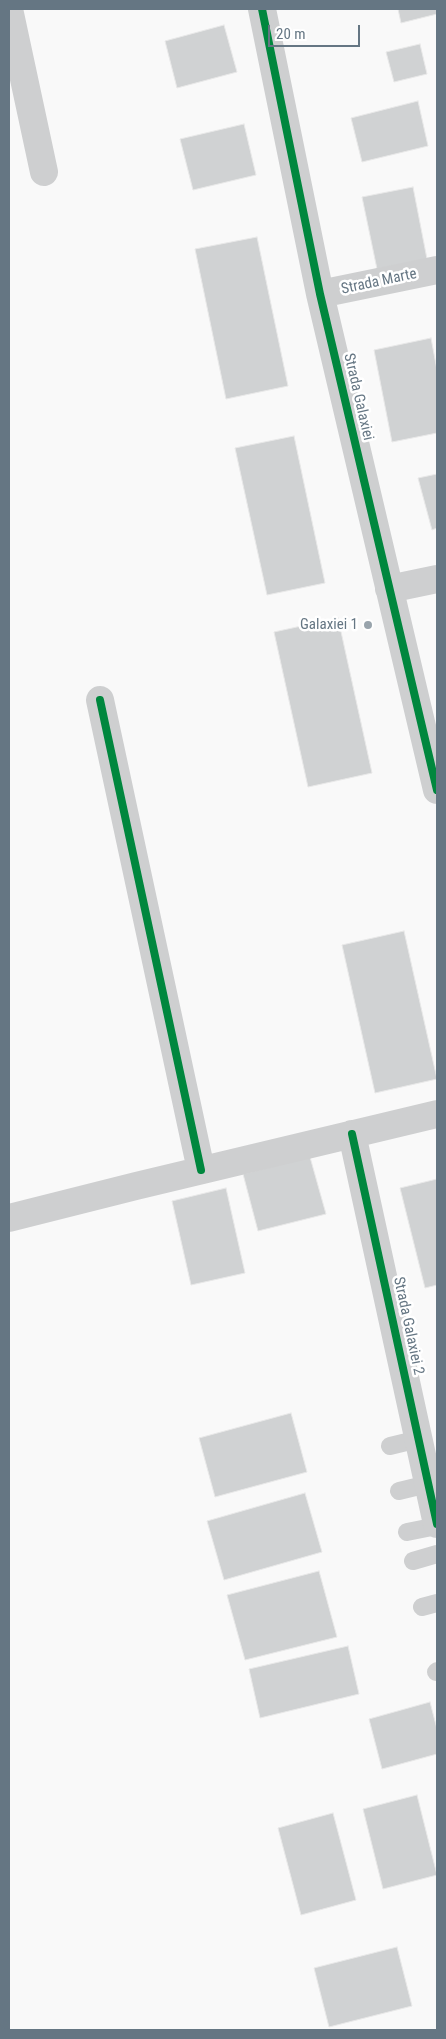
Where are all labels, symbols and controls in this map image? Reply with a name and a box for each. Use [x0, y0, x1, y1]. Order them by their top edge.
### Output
scale bar [271, 15, 364, 47]
text: 20 m [276, 25, 306, 43]
street label: Strada Marte [340, 265, 418, 299]
street label: Strada Galaxiei [339, 352, 377, 442]
place label: Galaxiei 1 [300, 616, 358, 634]
marker: Galaxiei 1 [362, 619, 374, 631]
street label: Strada Galaxiei 2 [389, 1275, 427, 1377]

